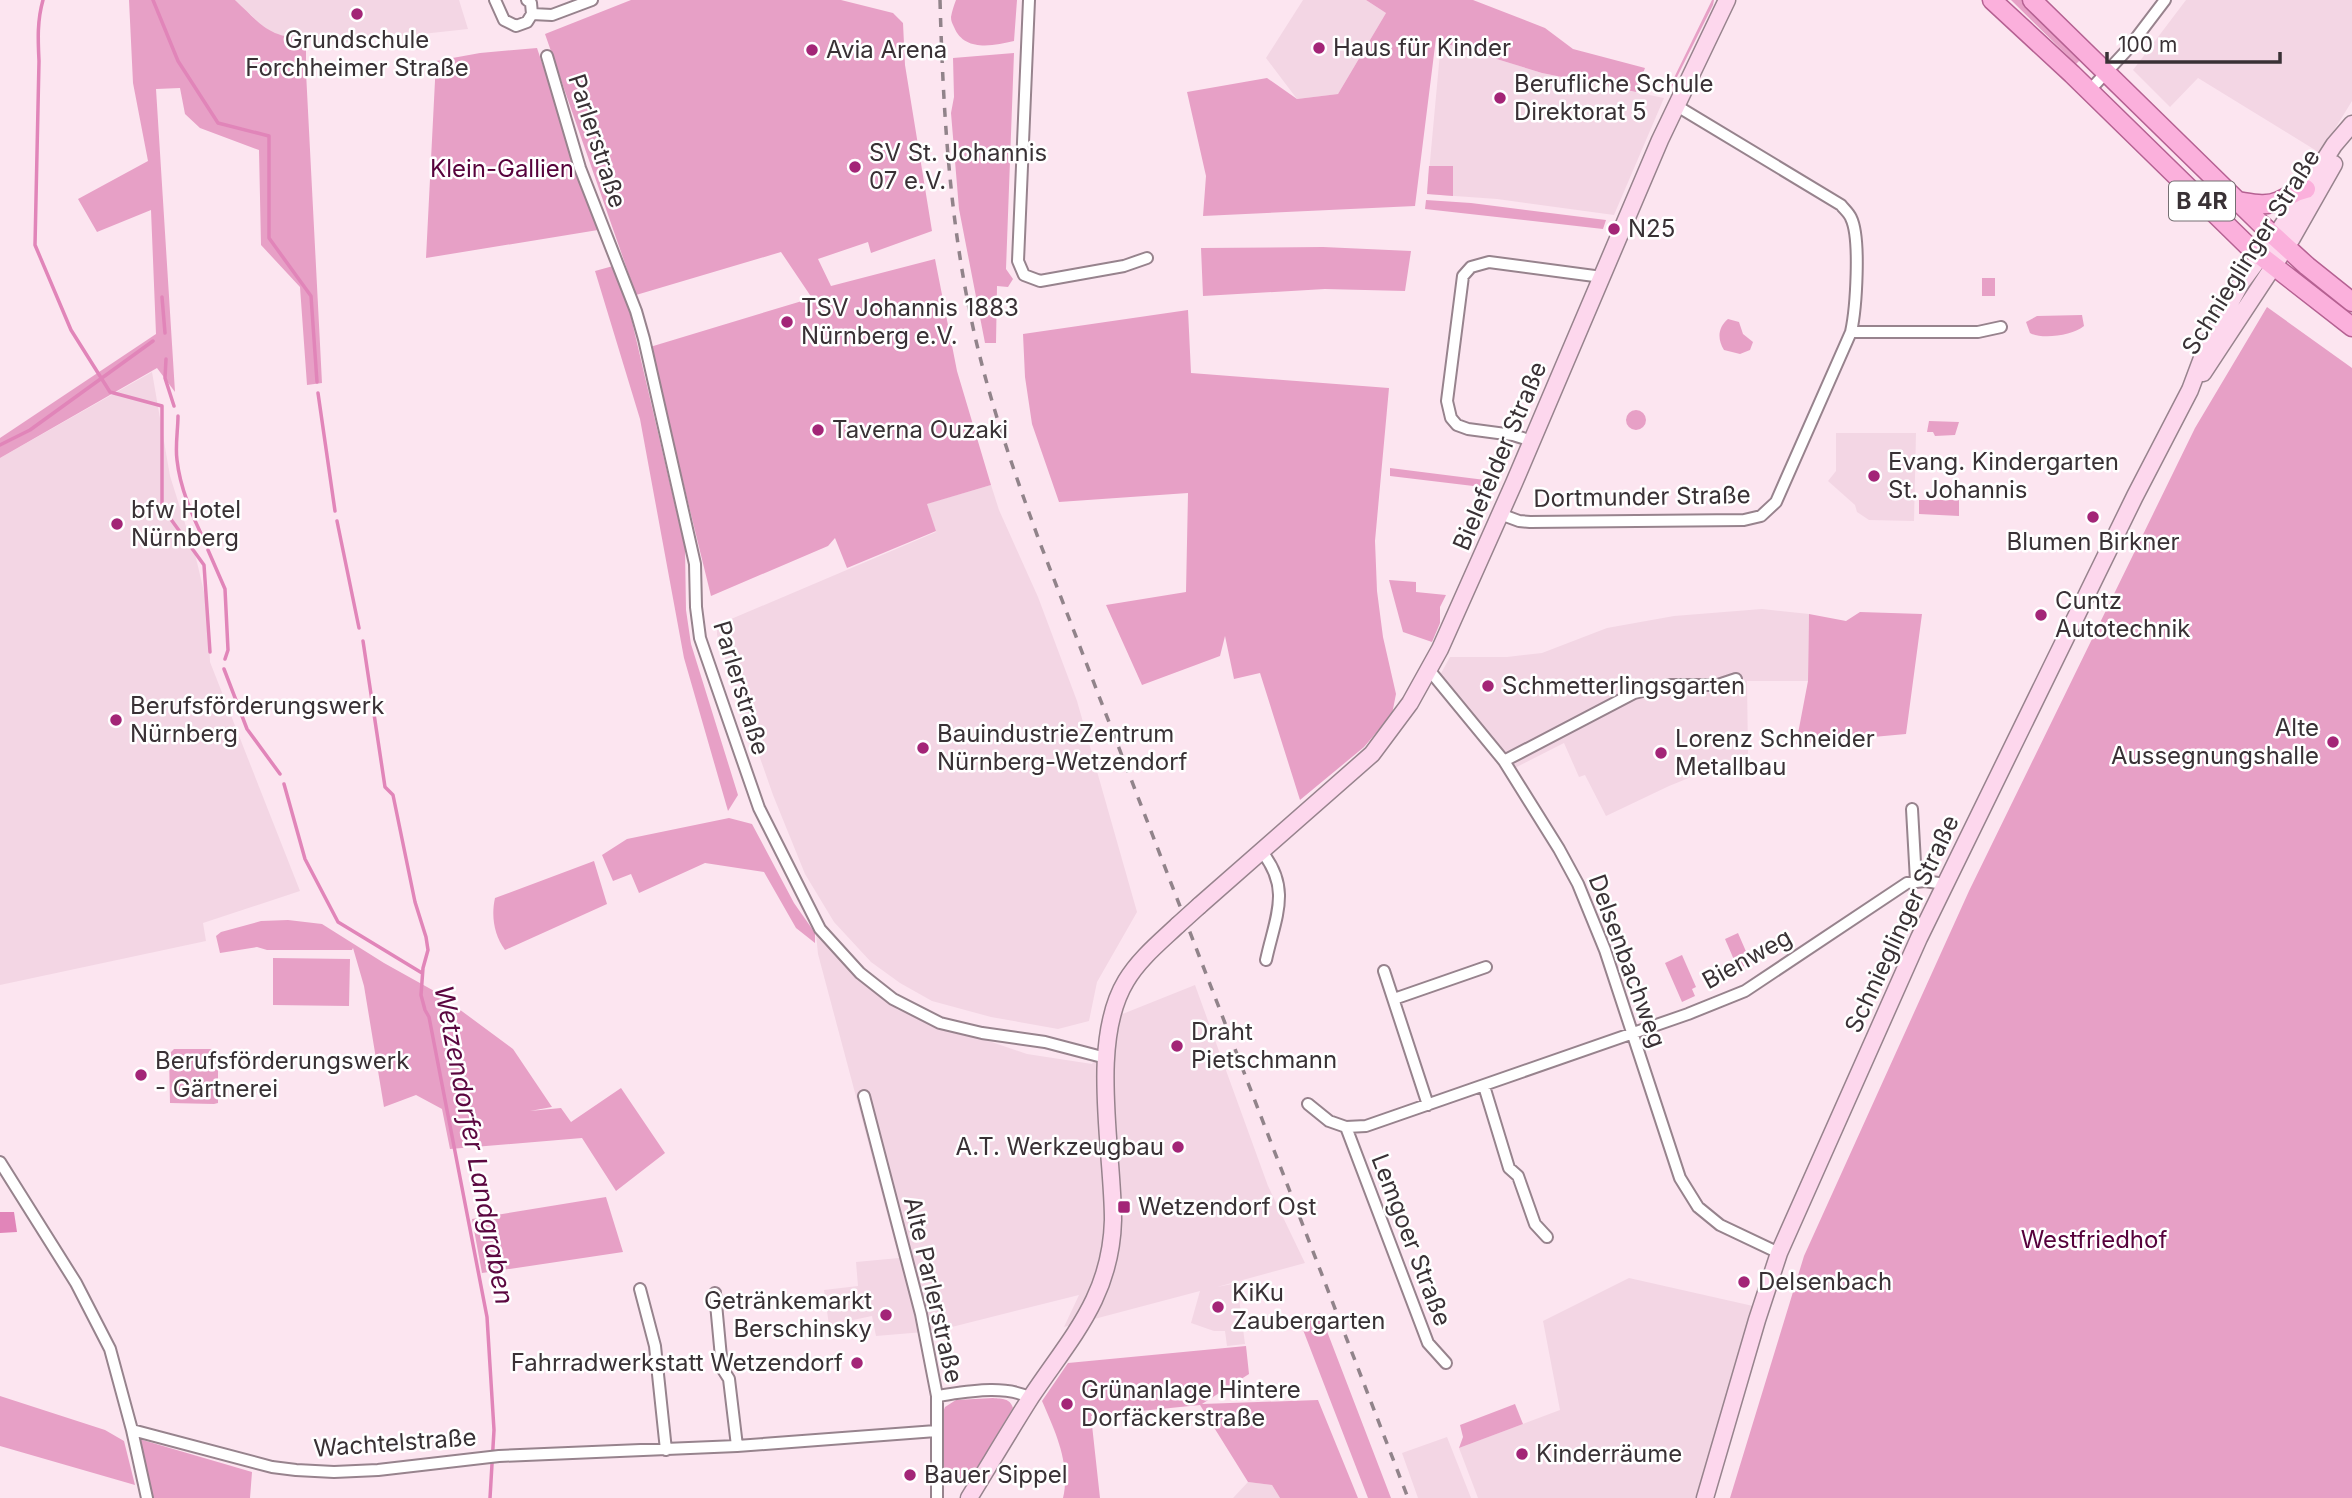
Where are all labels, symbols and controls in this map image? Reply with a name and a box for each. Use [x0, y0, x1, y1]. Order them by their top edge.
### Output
marker: Grundschule Forchheimer Straße [349, 6, 365, 22]
scale bar [2107, 21, 2280, 65]
place label: Grundschule Forchheimer Straße [245, 25, 469, 82]
text: 100 m [2118, 32, 2177, 57]
place label: Haus für Kinder [1333, 33, 1511, 62]
place label: Avia Arena [826, 35, 947, 64]
marker: Haus für Kinder [1311, 40, 1327, 56]
marker: Avia Arena [804, 42, 820, 58]
place label: Berufliche Schule Direktorat 5 [1514, 69, 1713, 126]
street label: Parlerstraße [562, 70, 633, 211]
marker: Berufliche Schule Direktorat 5 [1492, 90, 1508, 106]
place label: SV St. Johannis 07 e.V. [869, 138, 1047, 195]
street label: Schnieglinger Straße [2176, 144, 2326, 360]
park label: Klein-Gallien [430, 154, 574, 183]
marker: SV St. Johannis 07 e.V. [847, 159, 863, 175]
road number: B 4R [2169, 182, 2235, 220]
place label: N25 [1628, 214, 1675, 243]
marker: N25 [1606, 221, 1622, 237]
place label: TSV Johannis 1883 Nürnberg e.V. [801, 293, 1019, 350]
marker: TSV Johannis 1883 Nürnberg e.V. [779, 314, 795, 330]
street label: Bielefelder Straße [1447, 357, 1552, 555]
place label: Taverna Ouzaki [832, 415, 1008, 444]
marker: Taverna Ouzaki [810, 422, 826, 438]
place label: Evang. Kindergarten St. Johannis [1888, 447, 2119, 504]
marker: Evang. Kindergarten St. Johannis [1866, 468, 1882, 484]
street label: Dortmunder Straße [1533, 480, 1751, 513]
place label: bfw Hotel Nürnberg [131, 495, 241, 552]
marker: Blumen Birkner [2085, 509, 2101, 525]
marker: bfw Hotel Nürnberg [109, 516, 125, 532]
place label: Blumen Birkner [2007, 527, 2179, 556]
place label: Cuntz Autotechnik [2055, 586, 2190, 643]
marker: Cuntz Autotechnik [2033, 607, 2049, 623]
street label: Parlerstraße [707, 617, 776, 758]
place label: Schmetterlingsgarten [1502, 671, 1745, 700]
marker: Schmetterlingsgarten [1480, 678, 1496, 694]
place label: Berufsförderungswerk Nürnberg [130, 691, 384, 748]
marker: Berufsförderungswerk Nürnberg [108, 712, 124, 728]
place label: Alte Aussegnungshalle [2111, 713, 2319, 770]
place label: BauindustrieZentrum Nürnberg-Wetzendorf [937, 719, 1188, 776]
place label: Lorenz Schneider Metallbau [1675, 724, 1875, 781]
marker: Alte Aussegnungshalle [2325, 734, 2341, 750]
marker: BauindustrieZentrum Nürnberg-Wetzendorf [915, 740, 931, 756]
marker: Lorenz Schneider Metallbau [1653, 745, 1669, 761]
street label: Schnieglinger Straße [1838, 810, 1965, 1037]
street label: Delsenbachweg [1583, 870, 1672, 1051]
street label: Bienweg [1697, 922, 1796, 995]
water label: Wetzendorfer Landgraben [428, 983, 521, 1307]
place label: Draht Pietschmann [1191, 1017, 1337, 1074]
marker: Draht Pietschmann [1169, 1038, 1185, 1054]
place label: Berufsförderungswerk - Gärtnerei [155, 1046, 409, 1103]
marker: Berufsförderungswerk - Gärtnerei [133, 1067, 149, 1083]
place label: A.T. Werkzeugbau [956, 1132, 1164, 1161]
marker: A.T. Werkzeugbau [1170, 1139, 1186, 1155]
street label: Lemgoer Straße [1365, 1150, 1458, 1330]
place label: Wetzendorf Ost [1138, 1192, 1316, 1221]
street label: Alte Parlerstraße [898, 1194, 969, 1386]
marker: Wetzendorf Ost [1116, 1199, 1132, 1215]
park label: Westfriedhof [2021, 1225, 2167, 1254]
place label: Delsenbach [1758, 1267, 1892, 1296]
marker: Delsenbach [1736, 1274, 1752, 1290]
place label: KiKu Zaubergarten [1232, 1278, 1385, 1335]
place label: Getränkemarkt Berschinsky [704, 1286, 872, 1343]
marker: KiKu Zaubergarten [1210, 1299, 1226, 1315]
marker: Getränkemarkt Berschinsky [878, 1307, 894, 1323]
place label: Fahrradwerkstatt Wetzendorf [511, 1348, 843, 1377]
marker: Fahrradwerkstatt Wetzendorf [849, 1355, 865, 1371]
place label: Grünanlage Hintere Dorfäckerstraße [1081, 1375, 1301, 1432]
marker: Grünanlage Hintere Dorfäckerstraße [1059, 1396, 1075, 1412]
street label: Wachtelstraße [313, 1422, 477, 1463]
place label: Kinderräume [1536, 1439, 1682, 1468]
marker: Kinderräume [1514, 1446, 1530, 1462]
place label: Bauer Sippel [924, 1460, 1068, 1489]
marker: Bauer Sippel [902, 1467, 918, 1483]

